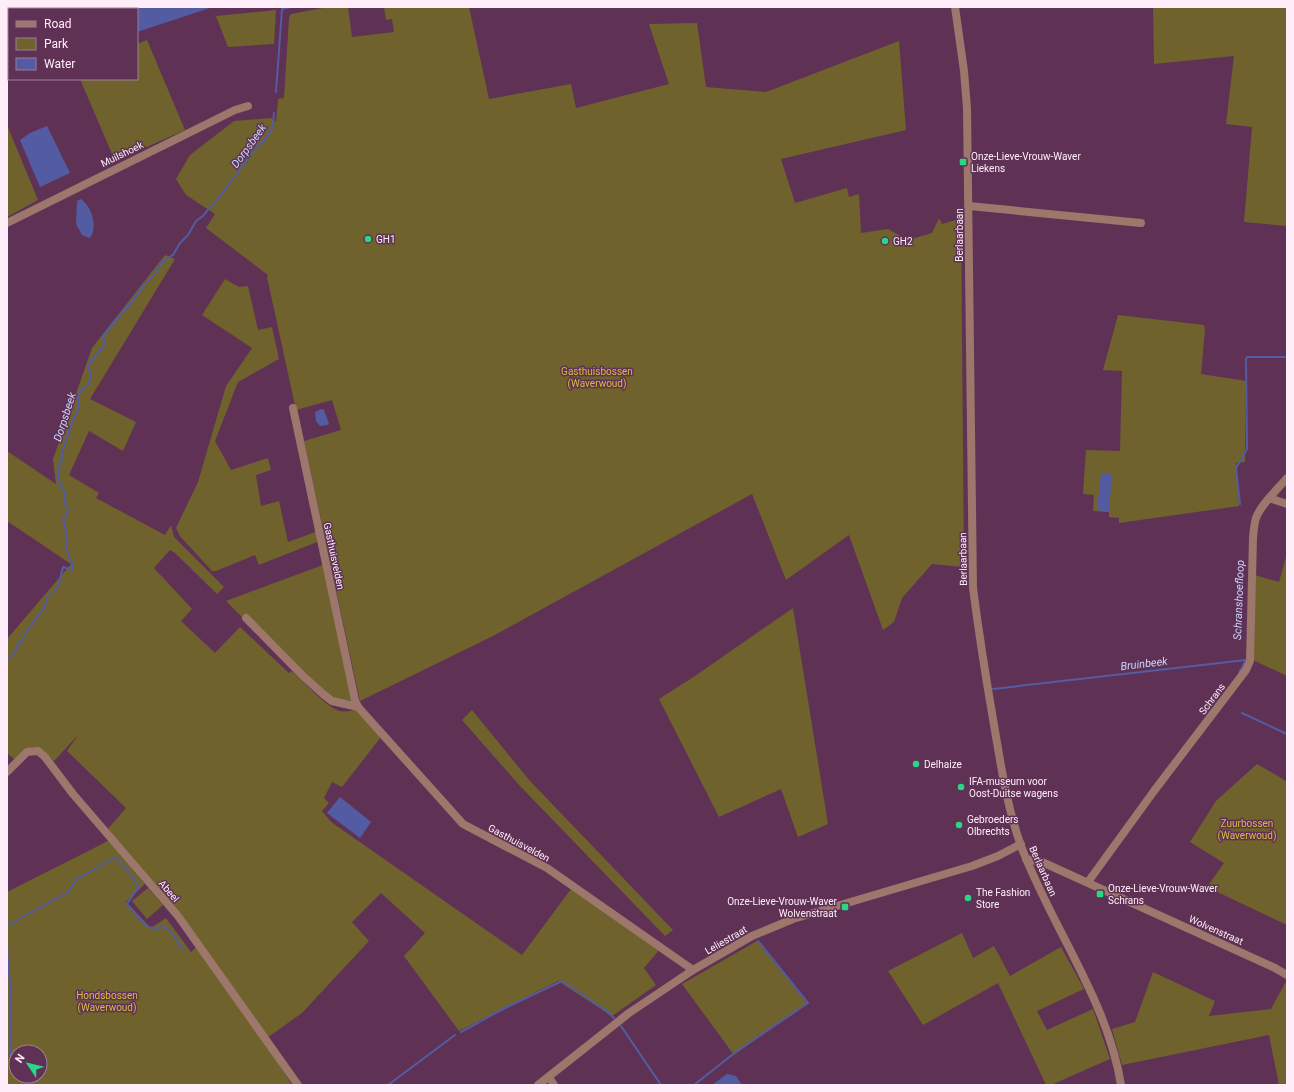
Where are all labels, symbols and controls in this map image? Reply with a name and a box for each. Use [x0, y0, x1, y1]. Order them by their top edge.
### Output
legend [8, 8, 138, 80]
text: Road [44, 17, 72, 31]
text: Park [44, 37, 69, 51]
text: Water [44, 57, 75, 71]
water label: Dorpsbeek [229, 121, 270, 170]
street label: Muilshoek [99, 139, 146, 169]
place label: Onze-Lieve-Vrouw-Waver Liekens [971, 151, 1081, 174]
marker: Onze-Lieve-Vrouw-Waver Liekens [958, 157, 968, 167]
street label: Berlaarbaan [954, 208, 965, 262]
marker: GH1 [363, 234, 373, 244]
place label: GH1 [376, 234, 396, 245]
marker: GH2 [880, 236, 890, 246]
place label: GH2 [893, 236, 913, 247]
park label: Gasthuisbossen (Waverwoud) [561, 366, 633, 390]
water label: Dorpsbeek [51, 390, 79, 443]
street label: Gasthuisvelden [322, 521, 346, 591]
street label: Berlaarbaan [957, 532, 969, 586]
water label: Schranshoefloop [1231, 560, 1247, 640]
water label: Bruinbeek [1120, 655, 1169, 673]
street label: Schrans [1197, 681, 1227, 717]
marker: Delhaize [911, 759, 921, 769]
place label: Delhaize [924, 759, 962, 770]
place label: IFA-museum voor Oost-Duitse wagens [969, 776, 1058, 799]
marker: IFA-museum voor Oost-Duitse wagens [956, 782, 966, 792]
place label: Gebroeders Olbrechts [967, 814, 1019, 837]
park label: Zuurbossen (Waverwoud) [1218, 818, 1277, 842]
marker: Gebroeders Olbrechts [954, 820, 964, 830]
street label: Gasthuisvelden [486, 822, 552, 864]
street label: Berlaarbaan [1027, 844, 1059, 898]
street label: Abeel [157, 878, 181, 904]
place label: Onze-Lieve-Vrouw-Waver Schrans [1108, 883, 1218, 906]
place label: The Fashion Store [976, 887, 1030, 910]
marker: Onze-Lieve-Vrouw-Waver Schrans [1095, 889, 1105, 899]
marker: The Fashion Store [963, 893, 973, 903]
place label: Onze-Lieve-Vrouw-Waver Wolvenstraat [727, 896, 838, 919]
marker: Onze-Lieve-Vrouw-Waver Wolvenstraat [840, 902, 850, 912]
street label: Wolvenstraat [1187, 913, 1245, 947]
street label: Leliestraat [703, 924, 749, 956]
park label: Hondsbossen (Waverwoud) [76, 990, 138, 1014]
north arrow [8, 1044, 48, 1084]
text: N [13, 1051, 28, 1065]

